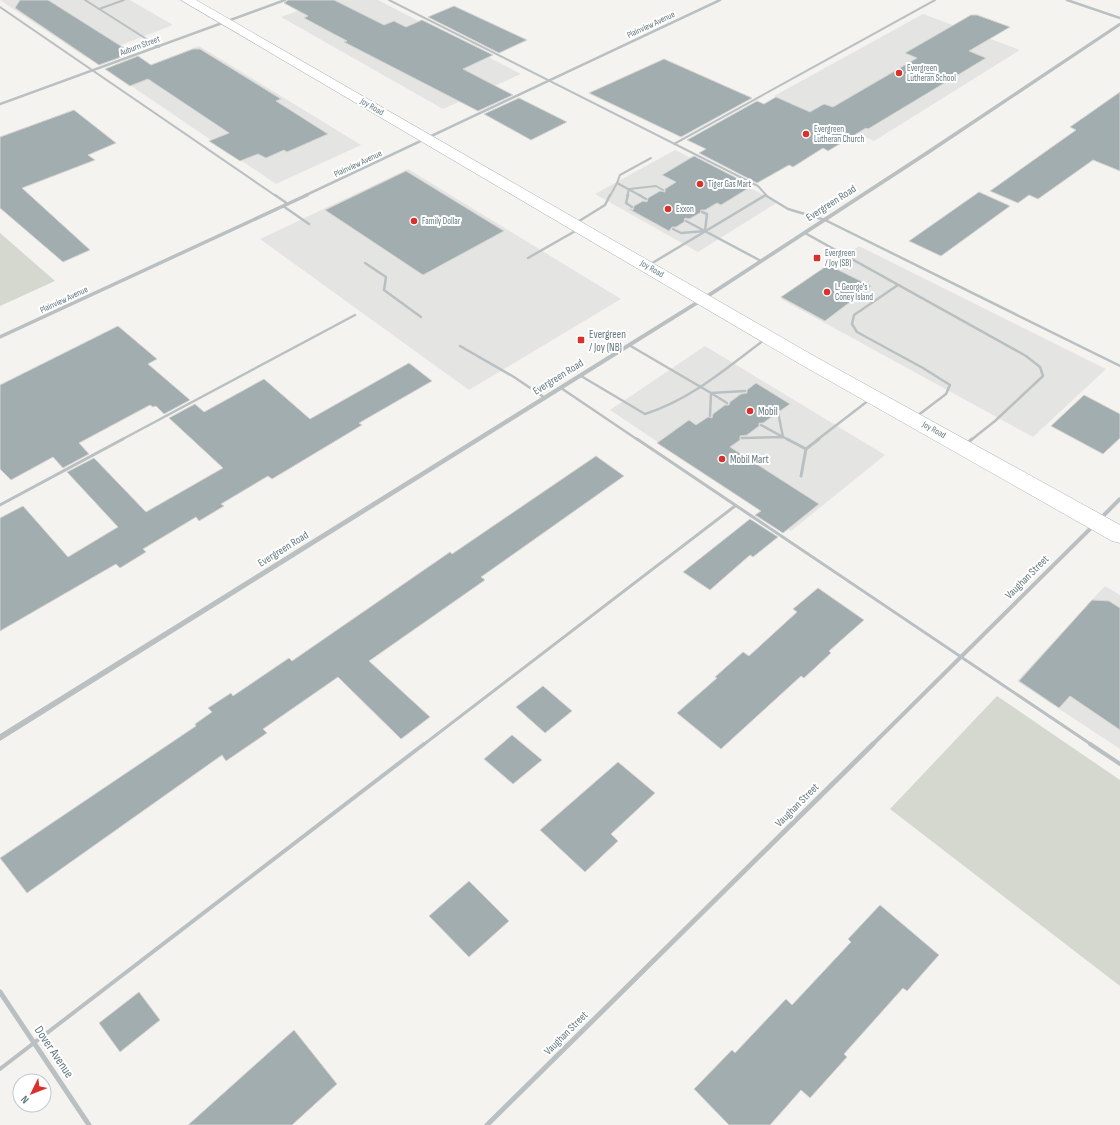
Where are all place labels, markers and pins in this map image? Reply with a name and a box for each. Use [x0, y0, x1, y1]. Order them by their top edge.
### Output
place label: Evergreen Lutheran School [907, 63, 956, 84]
marker: Evergreen Lutheran School [894, 68, 904, 78]
place label: Evergreen Lutheran Church [814, 124, 865, 145]
marker: Evergreen Lutheran Church [801, 129, 811, 139]
marker: Tiger Gas Mart [695, 179, 705, 189]
place label: Tiger Gas Mart [708, 179, 752, 190]
marker: Exxon [663, 204, 673, 214]
place label: Exxon [676, 204, 694, 215]
marker: Family Dollar [409, 216, 419, 226]
place label: Family Dollar [422, 216, 461, 227]
place label: Evergreen / Joy (SB) [825, 248, 855, 269]
marker: Evergreen / Joy (SB) [812, 253, 822, 263]
place label: L. George's Coney Island [835, 282, 873, 303]
marker: L. George's Coney Island [822, 287, 832, 297]
place label: Evergreen / Joy (NB) [589, 328, 626, 354]
marker: Evergreen / Joy (NB) [576, 335, 586, 345]
place label: Mobil [758, 405, 778, 418]
marker: Mobil [745, 406, 755, 416]
place label: Mobil Mart [730, 453, 770, 466]
marker: Mobil Mart [717, 454, 727, 464]

